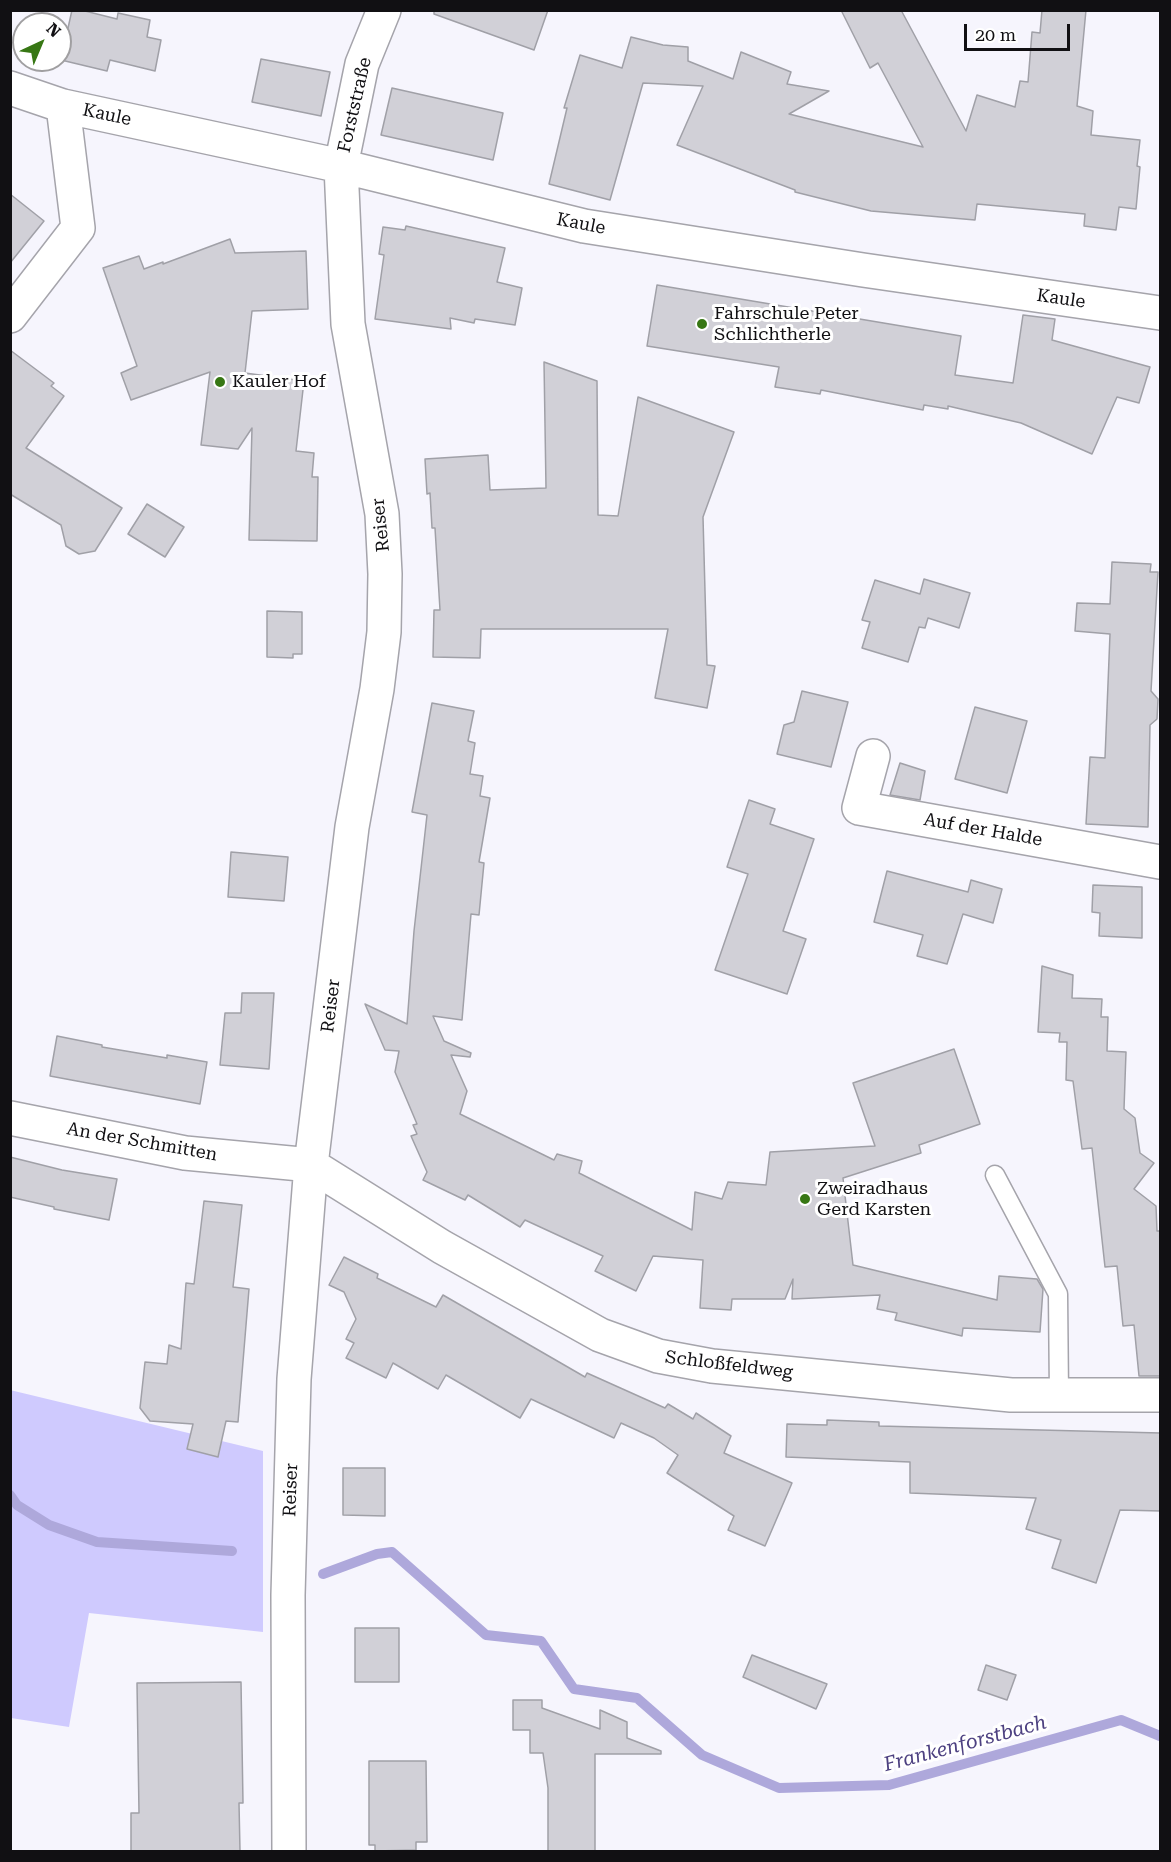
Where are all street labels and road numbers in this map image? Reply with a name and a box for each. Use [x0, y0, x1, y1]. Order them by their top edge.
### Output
street label: Forststraße [334, 55, 376, 155]
street label: Kaule [81, 99, 133, 131]
street label: Kaule [555, 209, 607, 239]
street label: Kaule [1035, 285, 1087, 313]
street label: Reiser [367, 497, 395, 553]
street label: Auf der Halde [922, 809, 1044, 851]
street label: Reiser [317, 978, 345, 1034]
street label: An der Schmitten [65, 1118, 219, 1166]
street label: Schloßfeldweg [664, 1346, 794, 1384]
street label: Reiser [279, 1463, 303, 1517]

